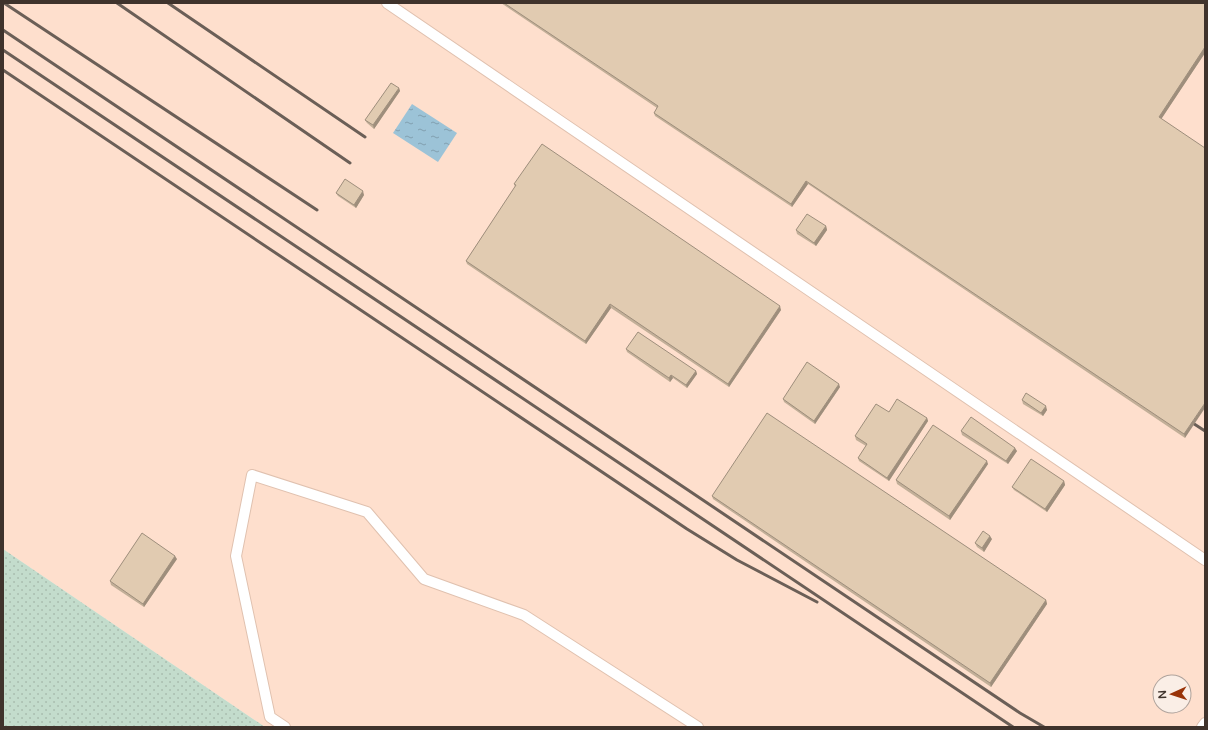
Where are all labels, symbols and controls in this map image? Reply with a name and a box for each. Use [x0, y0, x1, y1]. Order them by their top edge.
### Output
north arrow [1152, 674, 1192, 714]
text: N [1156, 690, 1169, 699]

